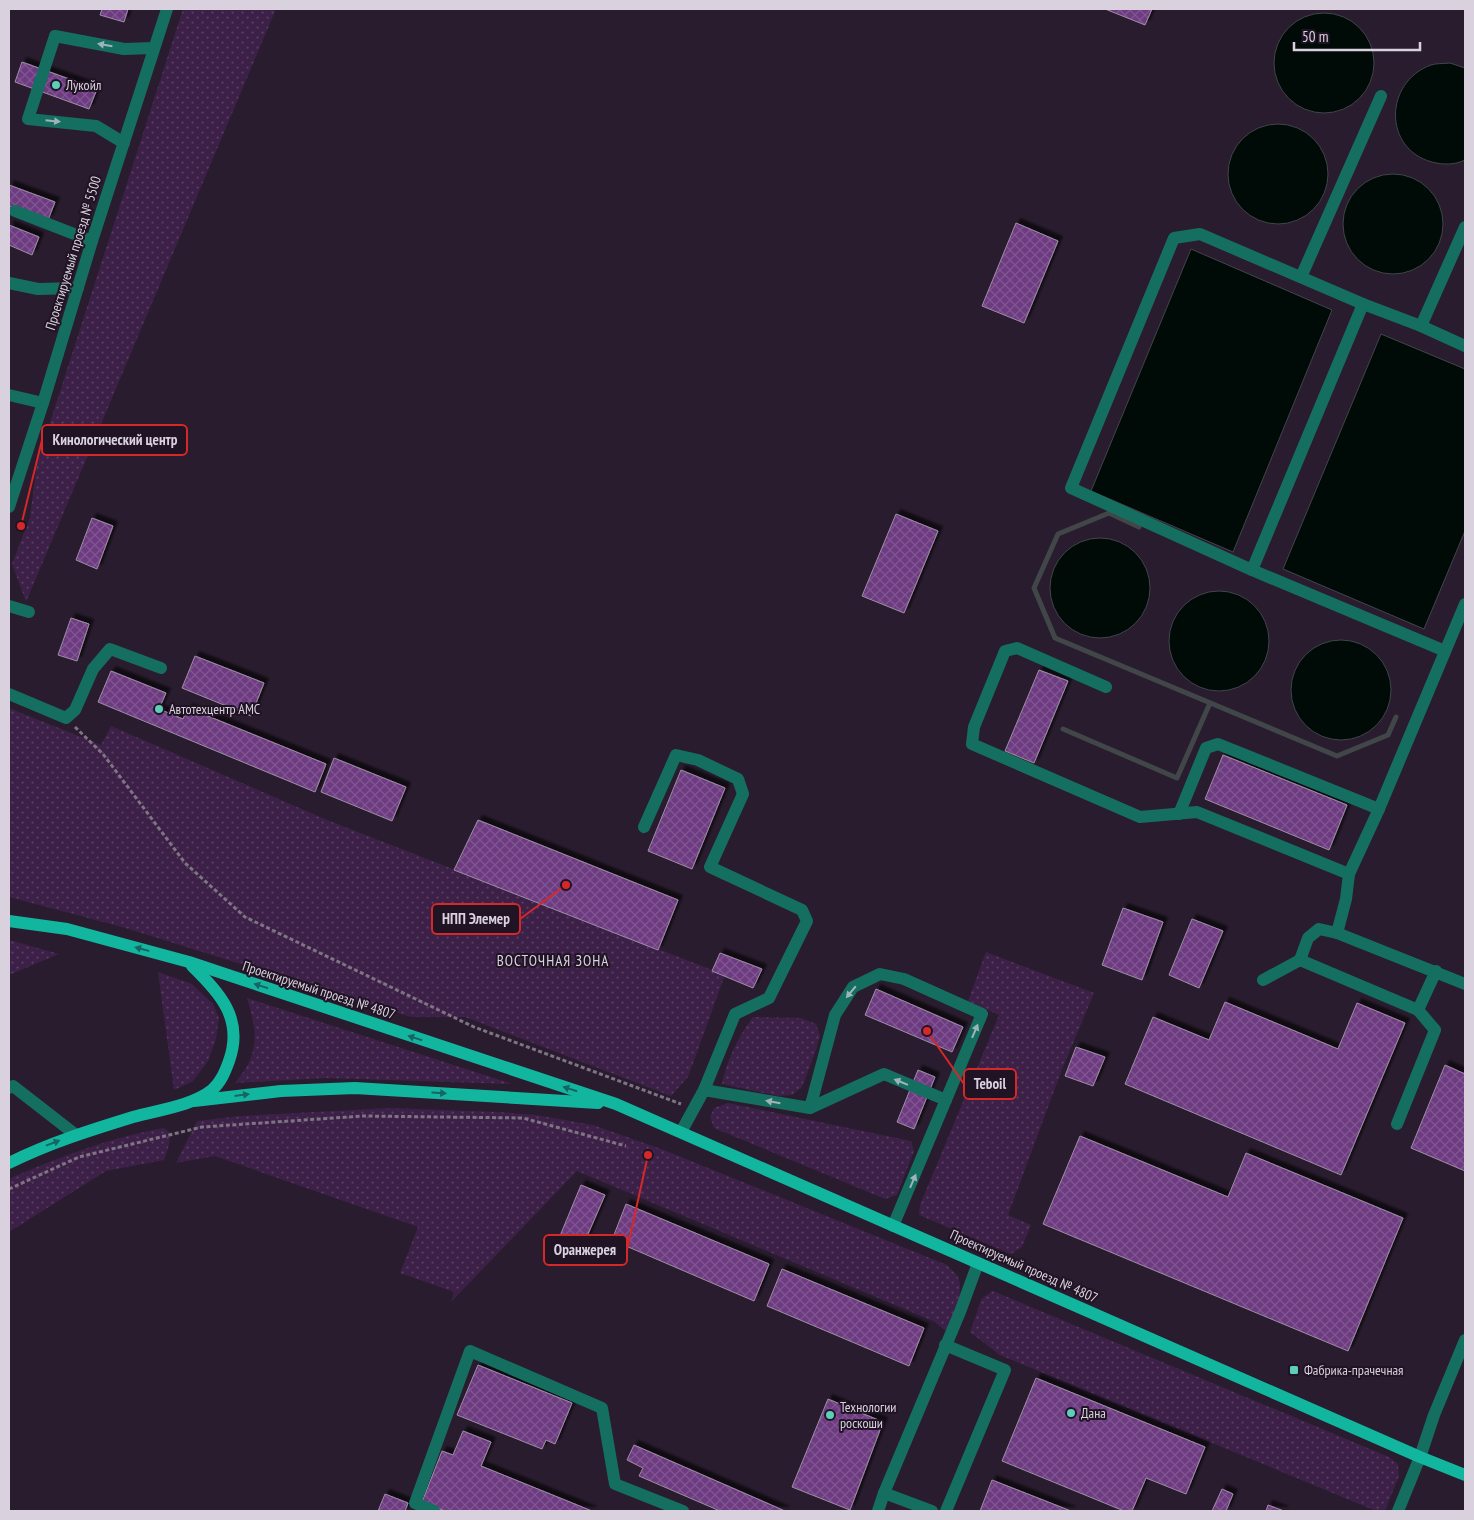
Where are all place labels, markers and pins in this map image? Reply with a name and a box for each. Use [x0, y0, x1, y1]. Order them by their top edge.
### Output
place label: Лукойл [65, 76, 102, 94]
marker: Лукойл [50, 79, 62, 91]
callout: Кинологический центр [42, 425, 187, 455]
place label: Автотехцентр АМС [169, 700, 261, 718]
marker: Автотехцентр АМС [153, 703, 165, 715]
callout: НПП Элемер [432, 904, 520, 934]
callout: Teboil [964, 1069, 1016, 1099]
callout: Оранжерея [544, 1235, 627, 1265]
place label: Фабрика-прачечная [1304, 1361, 1404, 1379]
marker: Фабрика-прачечная [1288, 1364, 1300, 1376]
place label: Технологии роскоши [840, 1398, 896, 1432]
place label: Дана [1081, 1404, 1106, 1422]
marker: Дана [1065, 1407, 1077, 1419]
marker: Технологии роскоши [824, 1409, 836, 1421]

